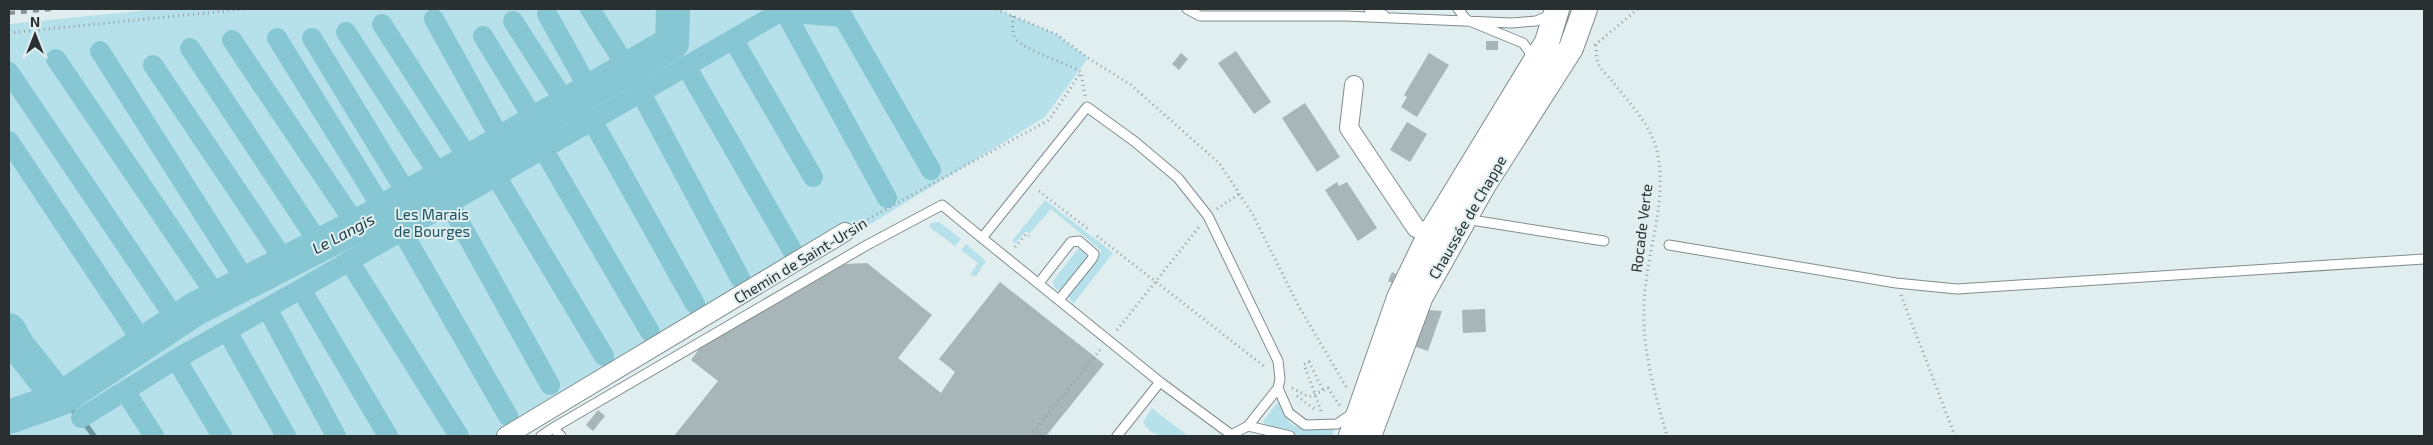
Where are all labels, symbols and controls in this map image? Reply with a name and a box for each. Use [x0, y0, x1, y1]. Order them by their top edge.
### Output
north arrow [10, 10, 60, 60]
text: N [30, 13, 40, 30]
street label: Chaussée de Chappe [1424, 152, 1510, 282]
street label: Rocade Verte [1627, 183, 1655, 273]
park label: Les Marais de Bourges [394, 205, 470, 240]
water label: Le Langis [309, 209, 377, 257]
street label: Chemin de Saint-Ursin [730, 213, 870, 307]

